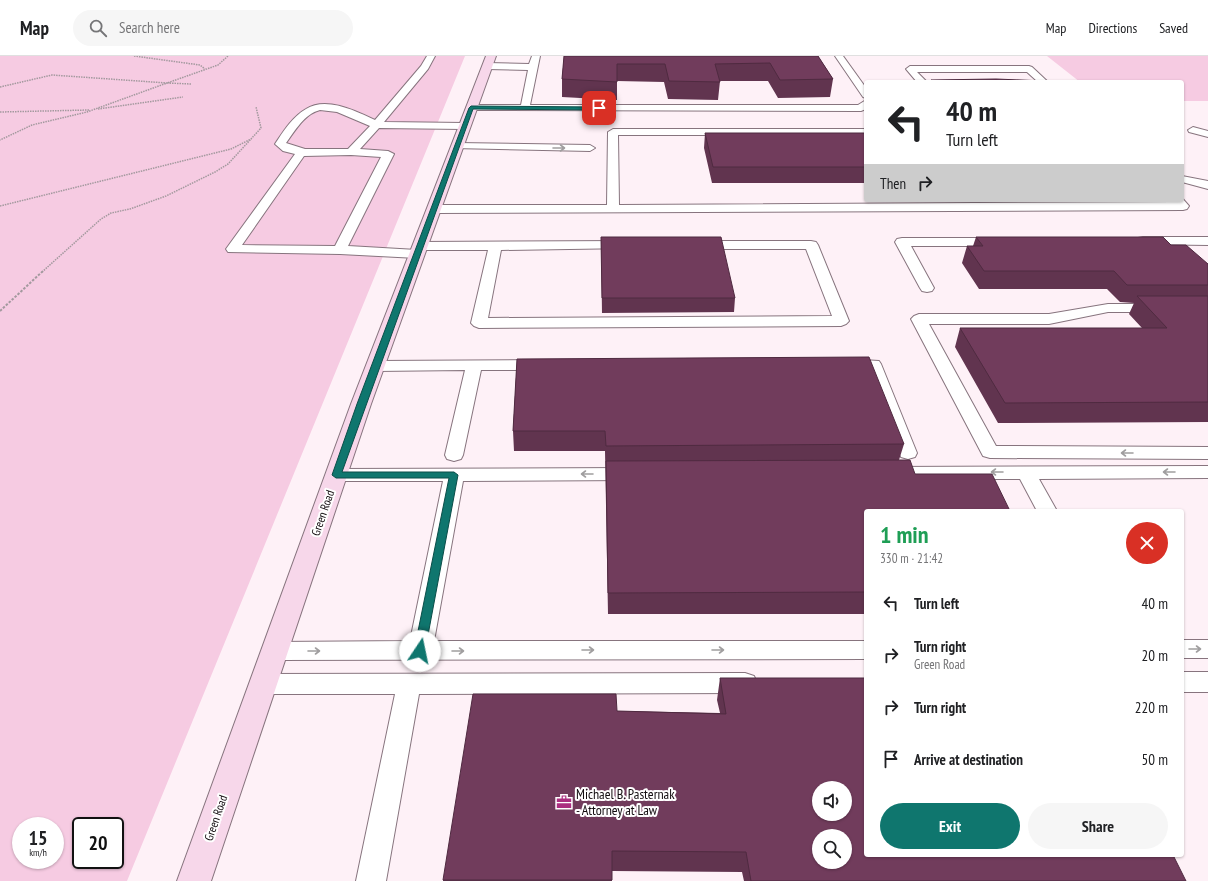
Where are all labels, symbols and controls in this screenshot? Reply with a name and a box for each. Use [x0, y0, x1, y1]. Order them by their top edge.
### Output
search box [73, 10, 353, 46]
text: Map [20, 16, 49, 40]
icon: search [87, 17, 109, 39]
text: Search here [119, 18, 180, 37]
text: Map [1046, 19, 1066, 37]
text: Directions [1088, 19, 1137, 37]
text: Saved [1159, 19, 1188, 37]
pin [582, 91, 616, 125]
text: 40 m [946, 92, 997, 129]
icon: left [880, 96, 932, 148]
icon: arrive [588, 97, 610, 119]
text: Turn left [946, 128, 998, 151]
one-way arrow [552, 144, 565, 152]
icon: right [914, 172, 936, 194]
text: Then [880, 174, 906, 193]
one-way arrow [1121, 449, 1134, 457]
one-way arrow [1163, 468, 1176, 476]
one-way arrow [991, 469, 1004, 476]
one-way arrow [581, 470, 594, 478]
street label: Green Road [308, 488, 337, 538]
text: 1 min [880, 519, 928, 550]
button: close [1126, 522, 1168, 564]
text: 330 m · 21:42 [880, 550, 943, 567]
icon: left [880, 592, 902, 614]
text: Turn left [914, 594, 959, 613]
text: 40 m [1142, 594, 1168, 613]
position arrow [399, 630, 441, 672]
text: Turn right [914, 637, 966, 656]
icon: right [880, 644, 902, 666]
one-way arrow [1188, 645, 1201, 653]
one-way arrow [581, 646, 594, 654]
one-way arrow [711, 646, 724, 654]
text: 20 m [1142, 646, 1168, 665]
one-way arrow [307, 647, 320, 655]
one-way arrow [451, 647, 464, 655]
text: Green Road [914, 656, 965, 673]
icon: right [880, 696, 902, 718]
text: Turn right [914, 698, 966, 717]
text: 220 m [1135, 698, 1168, 717]
icon: arrive [880, 748, 902, 770]
text: Arrive at destination [914, 750, 1023, 769]
text: 50 m [1142, 750, 1168, 769]
map controls [812, 781, 852, 869]
button: sound [812, 781, 852, 821]
place label: Michael B. Pasternak - Attorney at Law [576, 785, 675, 819]
street label: Green Road [201, 793, 230, 843]
office icon: Michael B. Pasternak - Attorney at Law [555, 793, 573, 811]
button: Exit [880, 803, 1020, 849]
button: Share [1028, 803, 1168, 849]
speed limit sign: 20 [72, 817, 124, 869]
text: 15 [28, 825, 48, 851]
button: search [812, 829, 852, 869]
text: km/h [29, 846, 47, 859]

